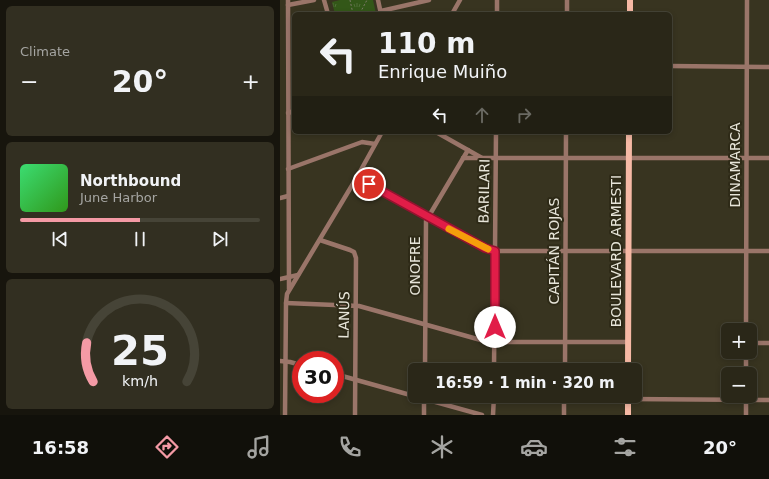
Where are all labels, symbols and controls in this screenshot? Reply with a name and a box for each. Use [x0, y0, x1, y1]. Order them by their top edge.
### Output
text: 110 m [378, 27, 475, 60]
icon: left [312, 28, 364, 80]
text: Climate [20, 44, 70, 59]
text: Enrique Muiño [378, 61, 507, 82]
text: 20° [112, 64, 168, 99]
text: − [20, 69, 38, 94]
text: + [242, 69, 260, 94]
icon: left [429, 104, 451, 126]
icon: ahead [471, 104, 493, 126]
icon: right [513, 104, 535, 126]
street label: DINAMARCA [727, 122, 743, 208]
street label: BARILARI [475, 159, 493, 223]
pin [352, 167, 386, 201]
text: Northbound [80, 172, 181, 190]
icon: arrive [358, 173, 380, 195]
street label: BOULEVARD ARMESTI [608, 175, 624, 327]
text: June Harbor [80, 190, 157, 205]
street label: CAPITÁN ROJAS [546, 197, 562, 304]
icon: previous [49, 228, 71, 250]
icon: pause [129, 228, 151, 250]
icon: next [209, 228, 231, 250]
street label: ONOFRE [407, 236, 423, 296]
street label: LANÚS [335, 291, 352, 339]
position arrow [474, 306, 516, 348]
map controls [721, 323, 757, 403]
button: + [721, 323, 757, 359]
text: 25 [111, 326, 169, 375]
speed limit sign: 30 [292, 351, 344, 403]
button: − [721, 367, 757, 403]
text: km/h [122, 372, 158, 388]
text: 16:59 · 1 min · 320 m [435, 374, 615, 392]
icon: directions [153, 433, 181, 461]
icon: music [245, 433, 273, 461]
icon: phone [336, 433, 364, 461]
icon: climate [428, 433, 456, 461]
icon: car [520, 433, 548, 461]
icon: filters [611, 433, 639, 461]
text: 16:58 [32, 437, 89, 458]
text: 20° [703, 437, 737, 458]

